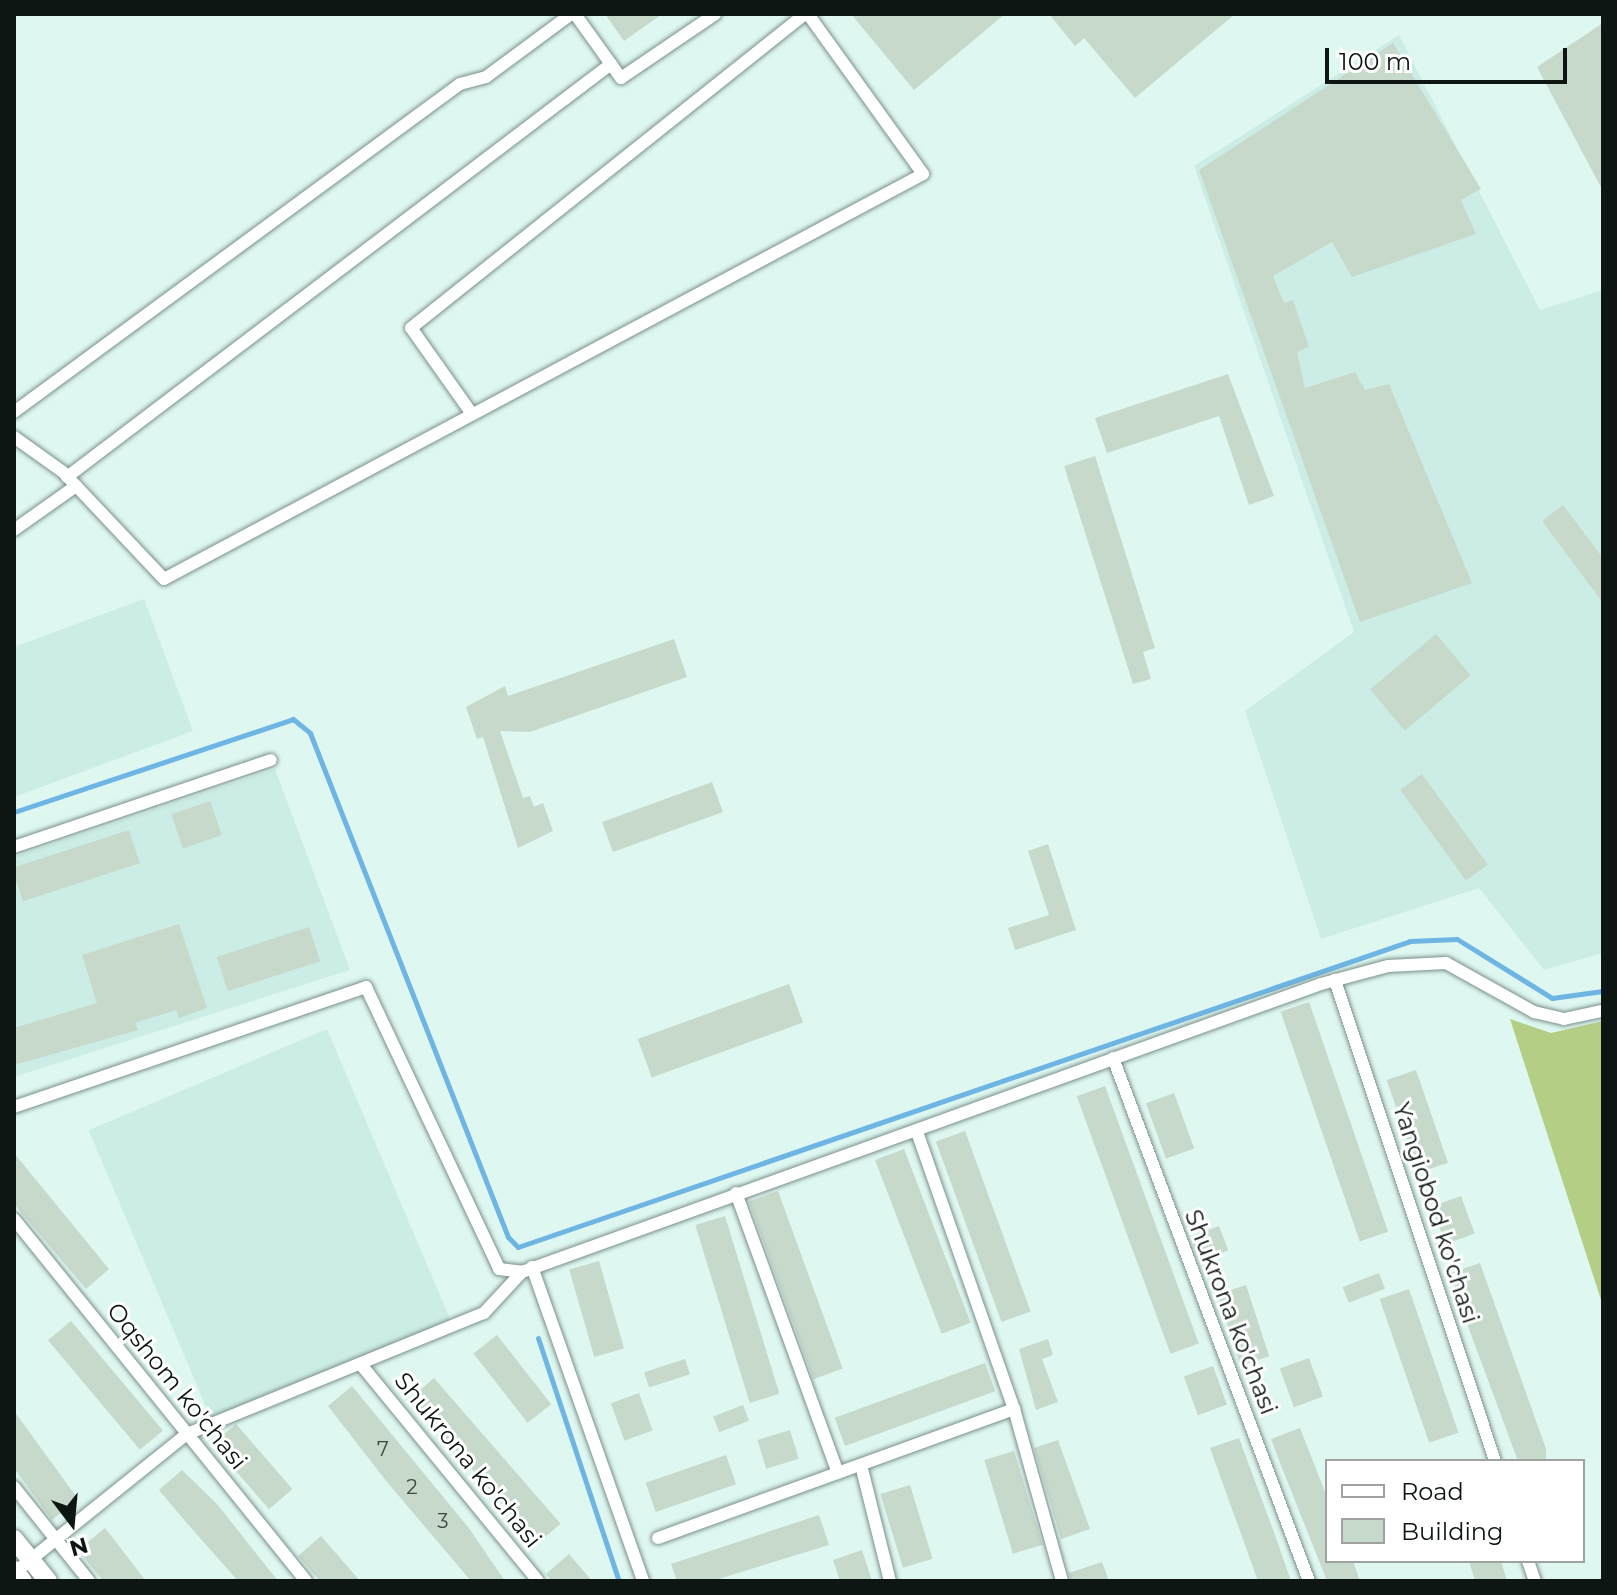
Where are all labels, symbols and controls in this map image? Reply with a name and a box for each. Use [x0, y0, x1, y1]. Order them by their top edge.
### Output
scale bar [1329, 32, 1571, 82]
text: 100 m [1339, 47, 1411, 76]
street label: Yangiobod ko'chasi [1387, 1099, 1485, 1327]
street label: Shukrona ko'chasi [1179, 1205, 1283, 1419]
street label: Oqshom ko'chasi [101, 1297, 253, 1475]
street label: Shukrona ko'chasi [388, 1367, 548, 1553]
house number: 7 [377, 1437, 389, 1461]
legend [1325, 1459, 1585, 1563]
house number: 2 [406, 1475, 418, 1499]
text: Road [1401, 1477, 1464, 1506]
north arrow [32, 1483, 112, 1563]
house number: 3 [437, 1509, 449, 1533]
text: Building [1401, 1517, 1504, 1546]
text: N [66, 1531, 91, 1562]

